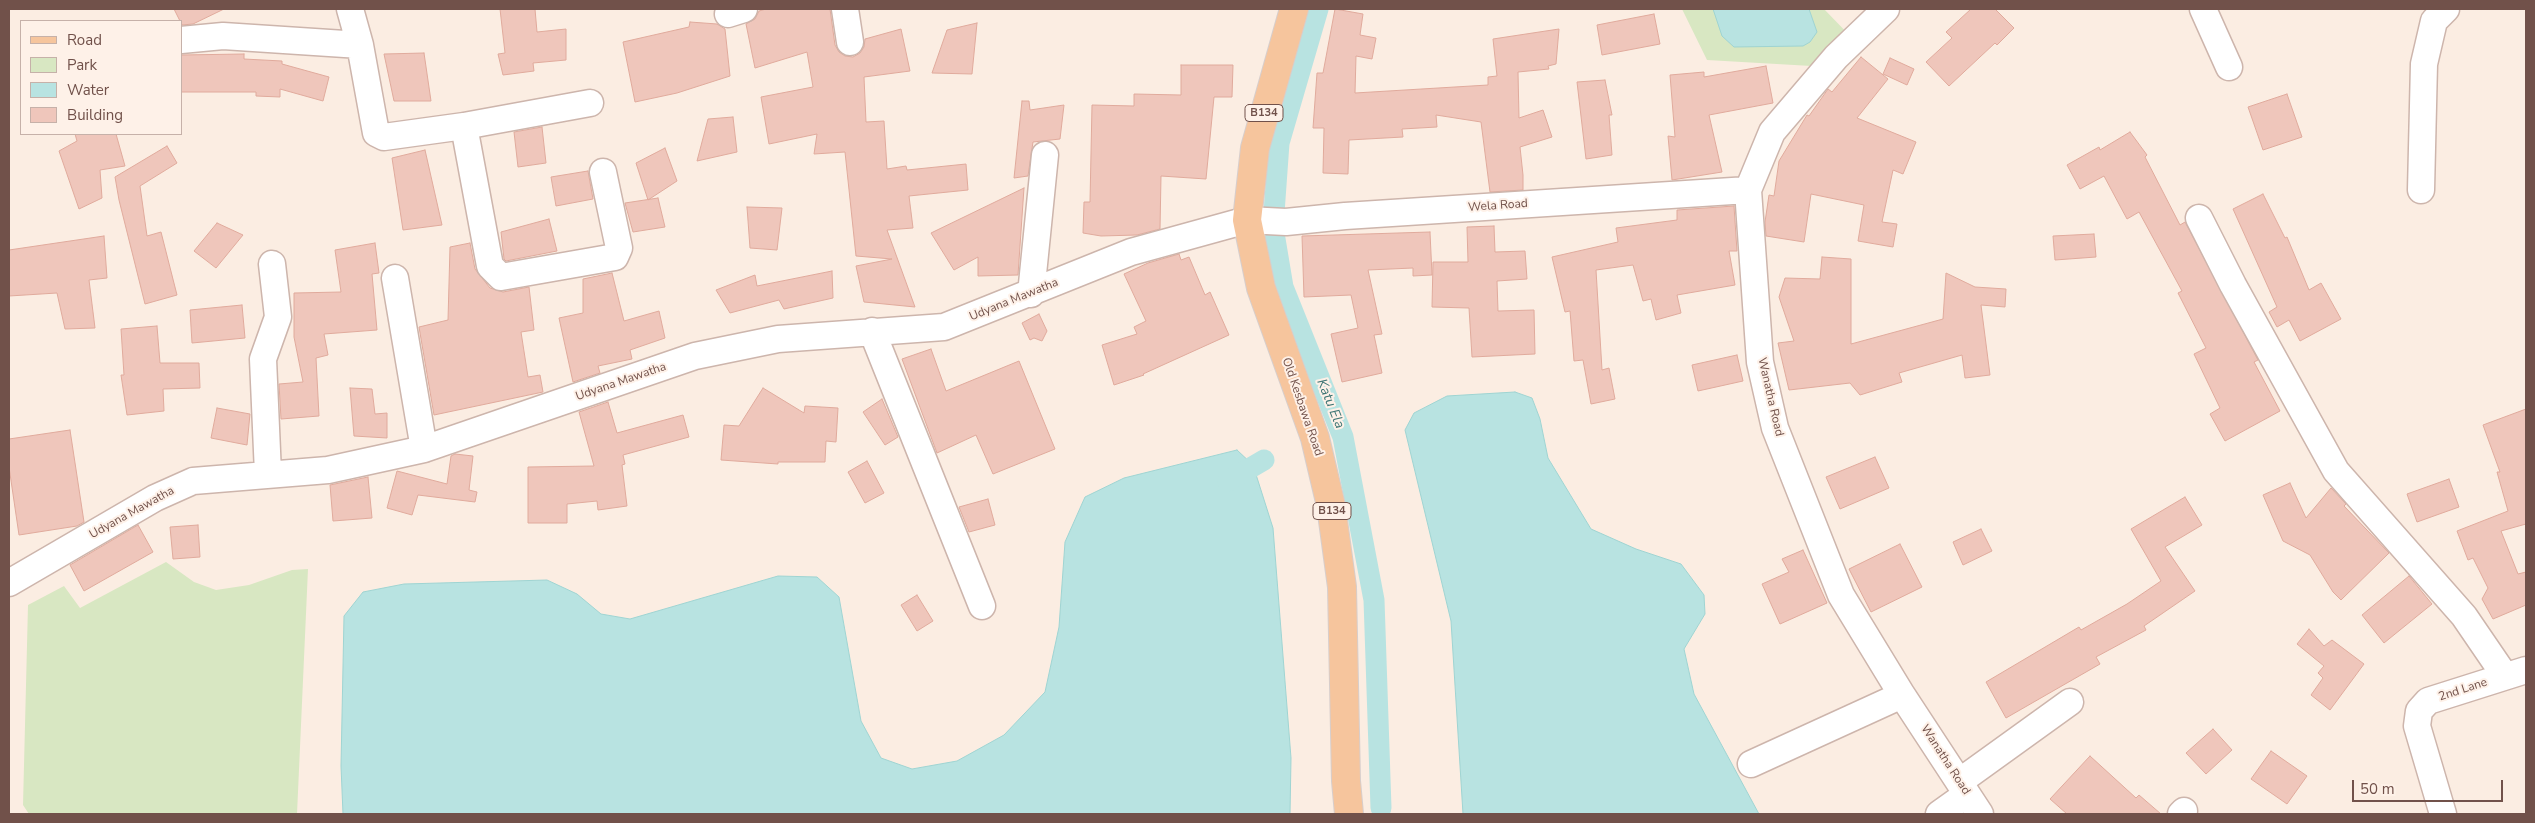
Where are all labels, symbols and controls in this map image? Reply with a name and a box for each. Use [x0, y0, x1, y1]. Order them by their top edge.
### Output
legend [20, 20, 182, 135]
text: Road [67, 30, 102, 50]
text: Park [67, 55, 97, 75]
text: Water [67, 80, 109, 100]
text: Building [67, 105, 123, 125]
road number: B134 [1245, 105, 1283, 122]
street label: Wela Road [1468, 197, 1528, 215]
street label: Udyana Mawatha [967, 276, 1061, 324]
street label: Old Kesbawa Road [1278, 356, 1326, 458]
street label: Wanatha Road [1754, 356, 1786, 438]
street label: Udyana Mawatha [574, 360, 668, 404]
water label: Katu Ela [1312, 377, 1348, 431]
street label: Udyana Mawatha [87, 484, 177, 542]
road number: B134 [1313, 502, 1351, 520]
street label: 2nd Lane [2437, 675, 2489, 705]
street label: Wanatha Road [1917, 722, 1973, 798]
scale bar [2355, 770, 2506, 802]
text: 50 m [2360, 779, 2395, 799]

